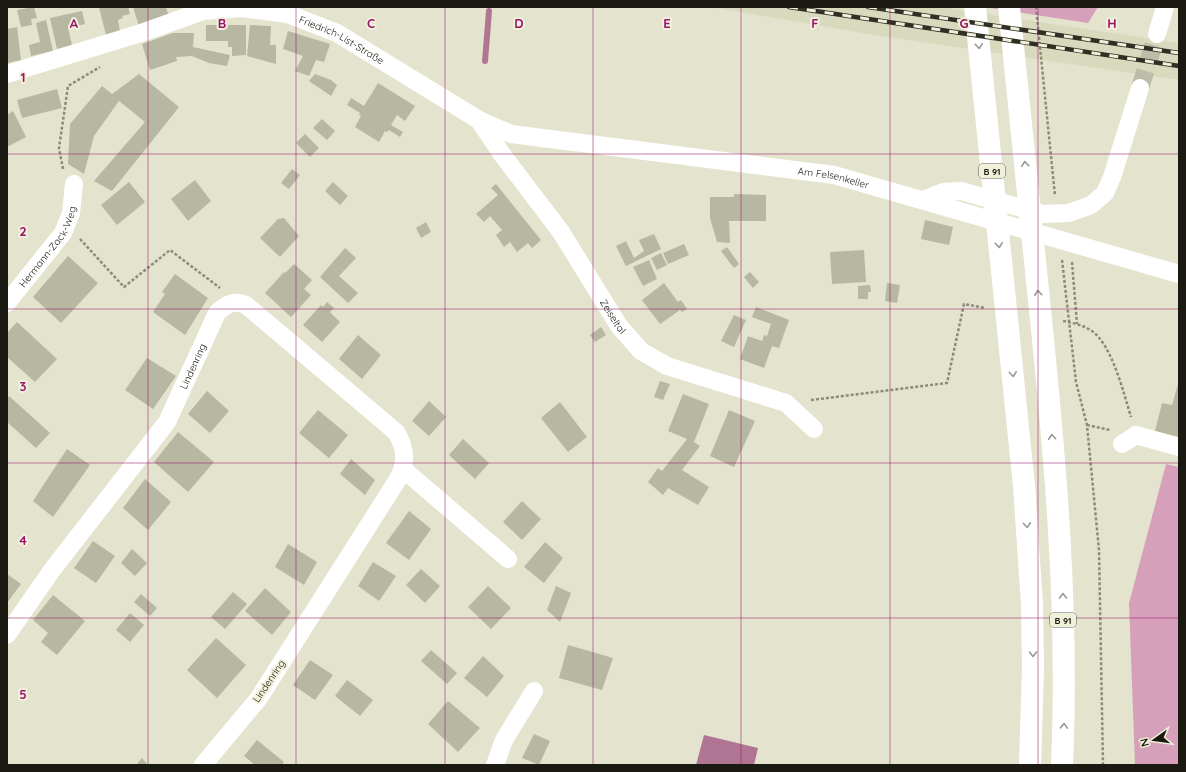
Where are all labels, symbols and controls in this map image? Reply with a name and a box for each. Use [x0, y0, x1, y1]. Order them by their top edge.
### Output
street label: Friedrich-List-Straße [297, 12, 387, 67]
text: A [70, 15, 79, 31]
text: B [218, 15, 226, 31]
text: C [367, 15, 375, 31]
text: D [514, 15, 524, 31]
text: E [663, 15, 671, 31]
text: F [811, 15, 819, 31]
text: G [959, 15, 969, 31]
text: H [1107, 15, 1117, 31]
one-way arrow [974, 43, 983, 49]
text: 1 [20, 69, 26, 85]
one-way arrow [1020, 160, 1029, 167]
street label: Am Felsenkeller [797, 164, 871, 191]
road number: B 91 [979, 164, 1005, 178]
street label: Hermann-Zack-Weg [16, 206, 78, 290]
text: 2 [19, 223, 27, 239]
one-way arrow [994, 242, 1003, 248]
one-way arrow [1034, 290, 1043, 296]
street label: Zeiseltal [597, 297, 629, 336]
street label: Lindenring [177, 341, 209, 391]
one-way arrow [1008, 371, 1017, 377]
text: 3 [20, 378, 27, 394]
one-way arrow [1048, 434, 1057, 440]
one-way arrow [1022, 522, 1031, 528]
text: 4 [19, 532, 27, 548]
one-way arrow [1059, 593, 1067, 599]
road number: B 91 [1050, 613, 1076, 627]
one-way arrow [1029, 651, 1037, 657]
street label: Lindenring [250, 657, 288, 705]
text: 5 [19, 686, 27, 702]
north arrow [1134, 720, 1174, 760]
one-way arrow [1059, 723, 1068, 729]
text: N [1137, 737, 1152, 748]

